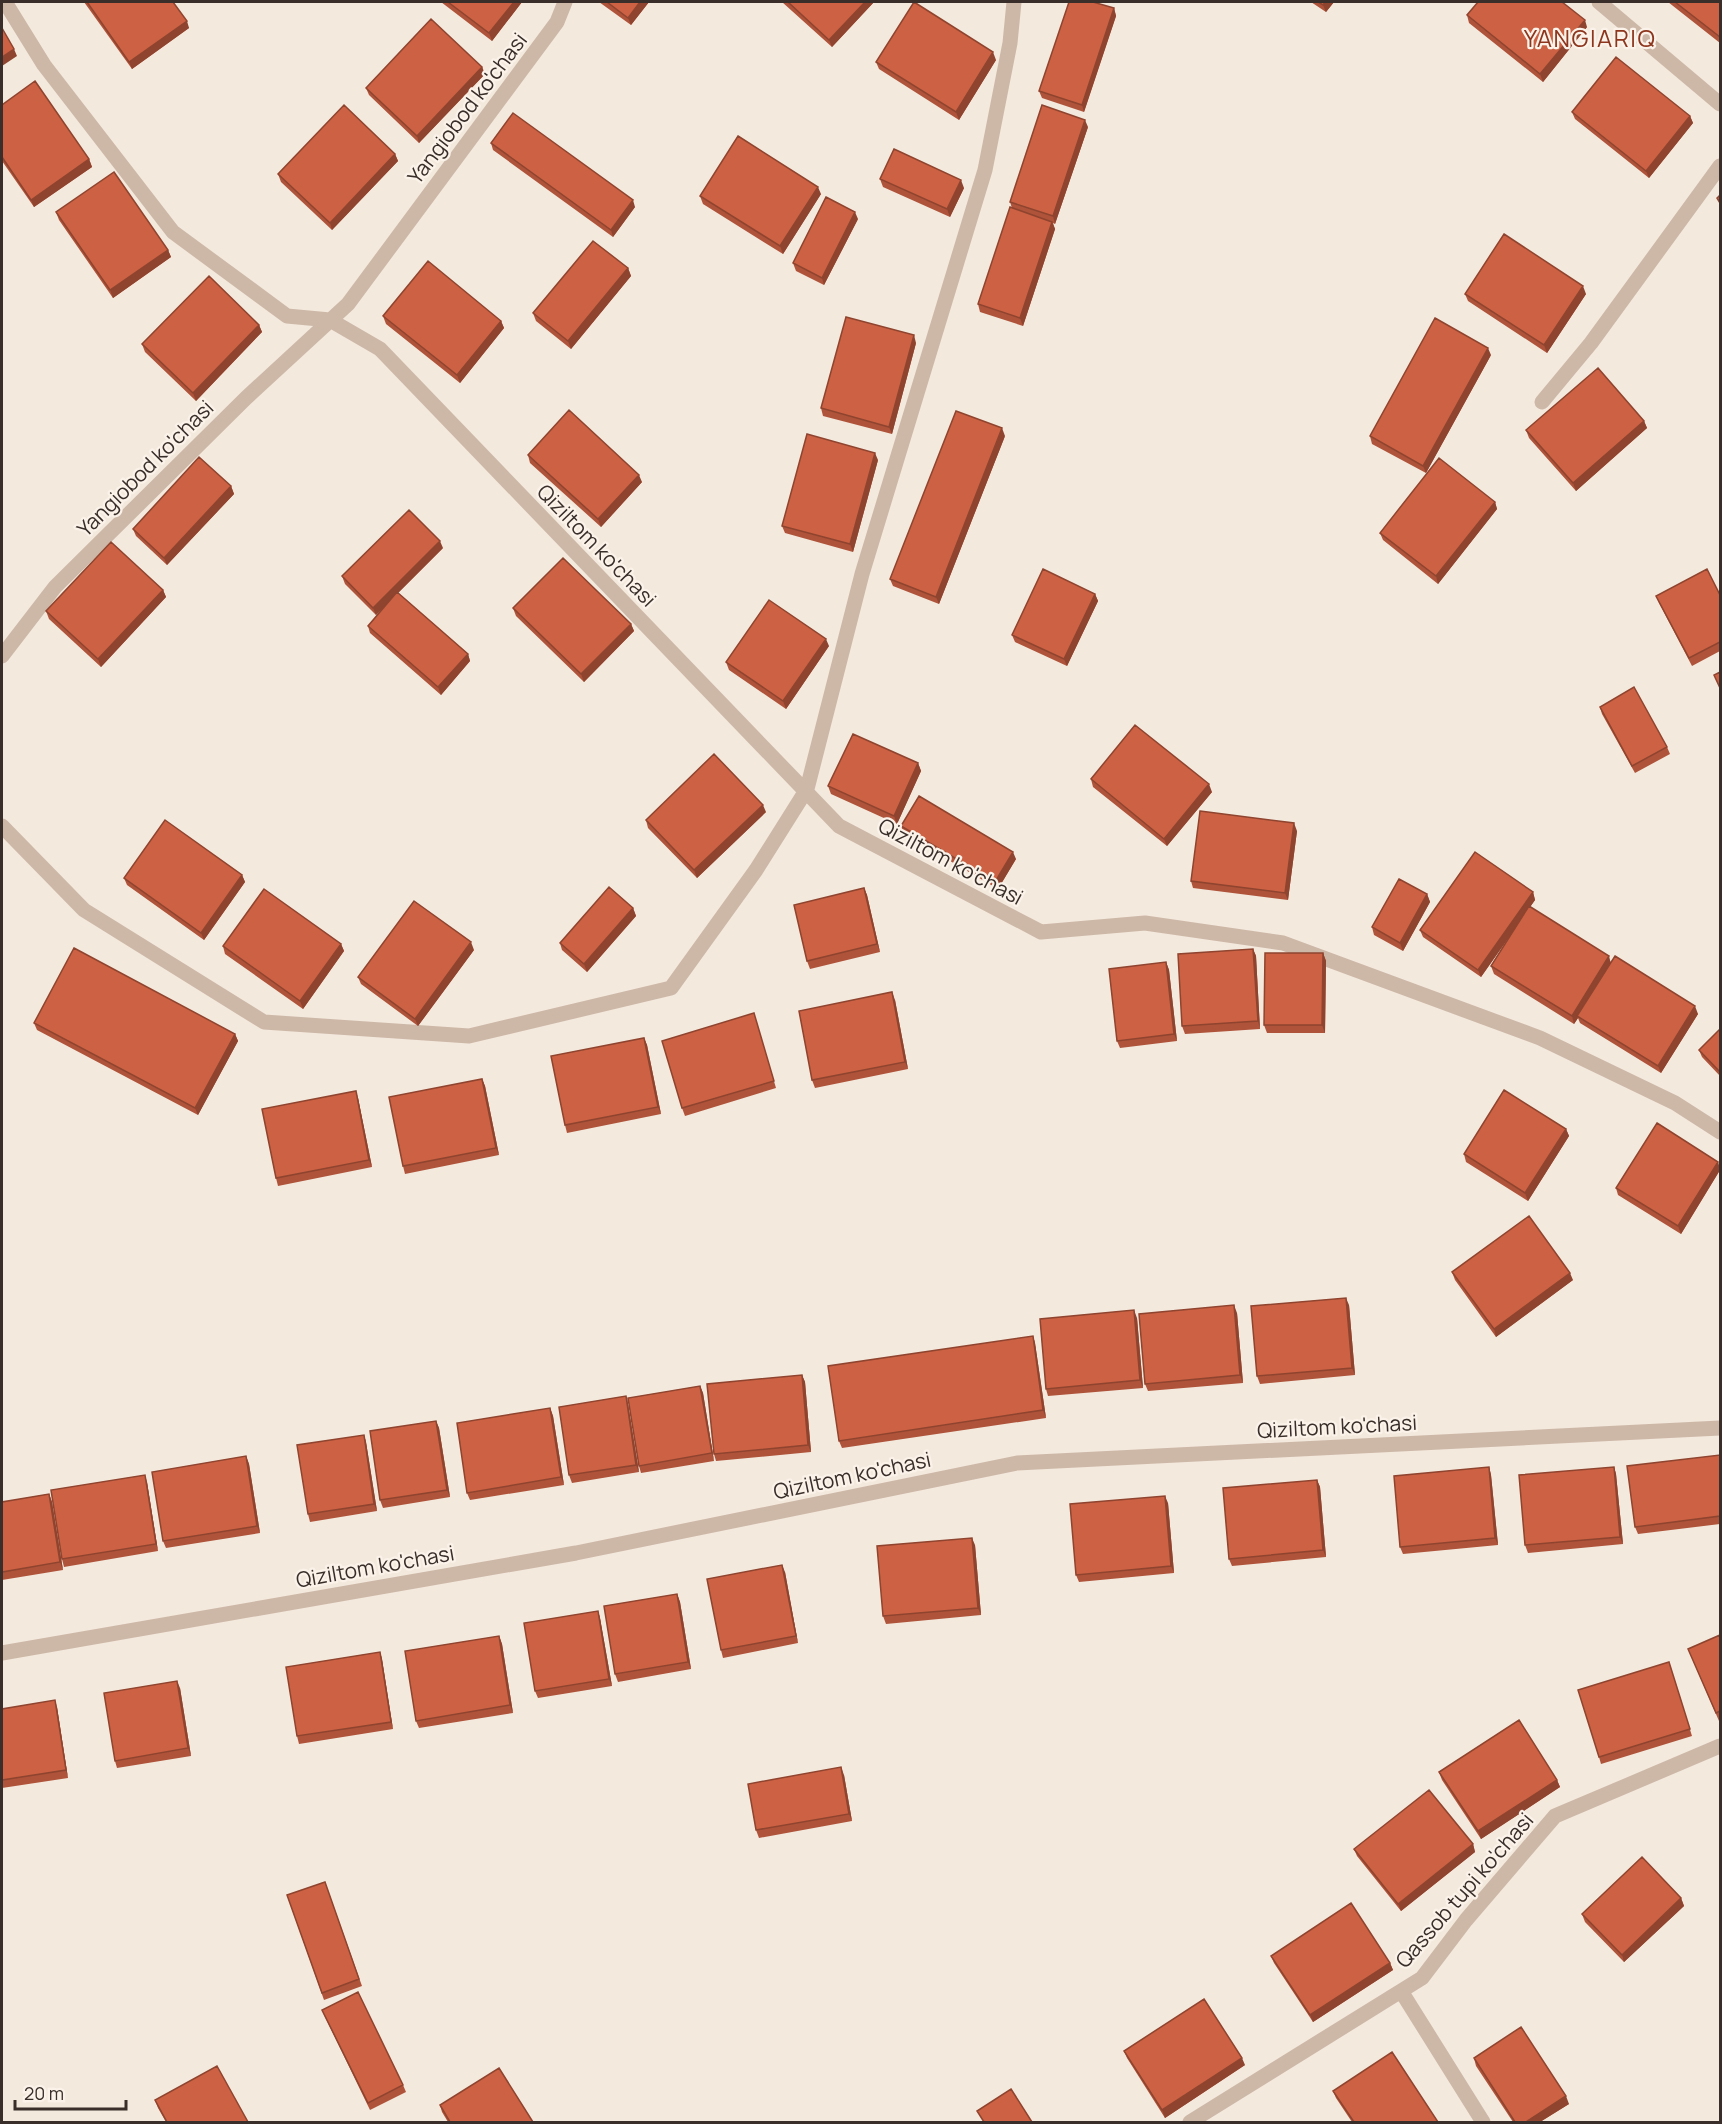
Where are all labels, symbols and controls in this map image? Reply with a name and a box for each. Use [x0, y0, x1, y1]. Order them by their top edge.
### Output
district label: YANGIARIQ [1524, 21, 1656, 54]
street label: Yangiobod ko'chasi [401, 27, 533, 189]
street label: Yangiobod ko'chasi [71, 394, 219, 542]
street label: Qiziltom ko'chasi [531, 478, 663, 612]
street label: Qiziltom ko'chasi [874, 811, 1028, 911]
street label: Qiziltom ko'chasi [1256, 1408, 1418, 1444]
street label: Qiziltom ko'chasi [771, 1445, 933, 1505]
street label: Qiziltom ko'chasi [294, 1538, 456, 1594]
street label: Qassob tupi ko'chasi [1389, 1806, 1539, 1974]
scale bar [15, 2073, 126, 2111]
text: 20 m [24, 2081, 64, 2105]

